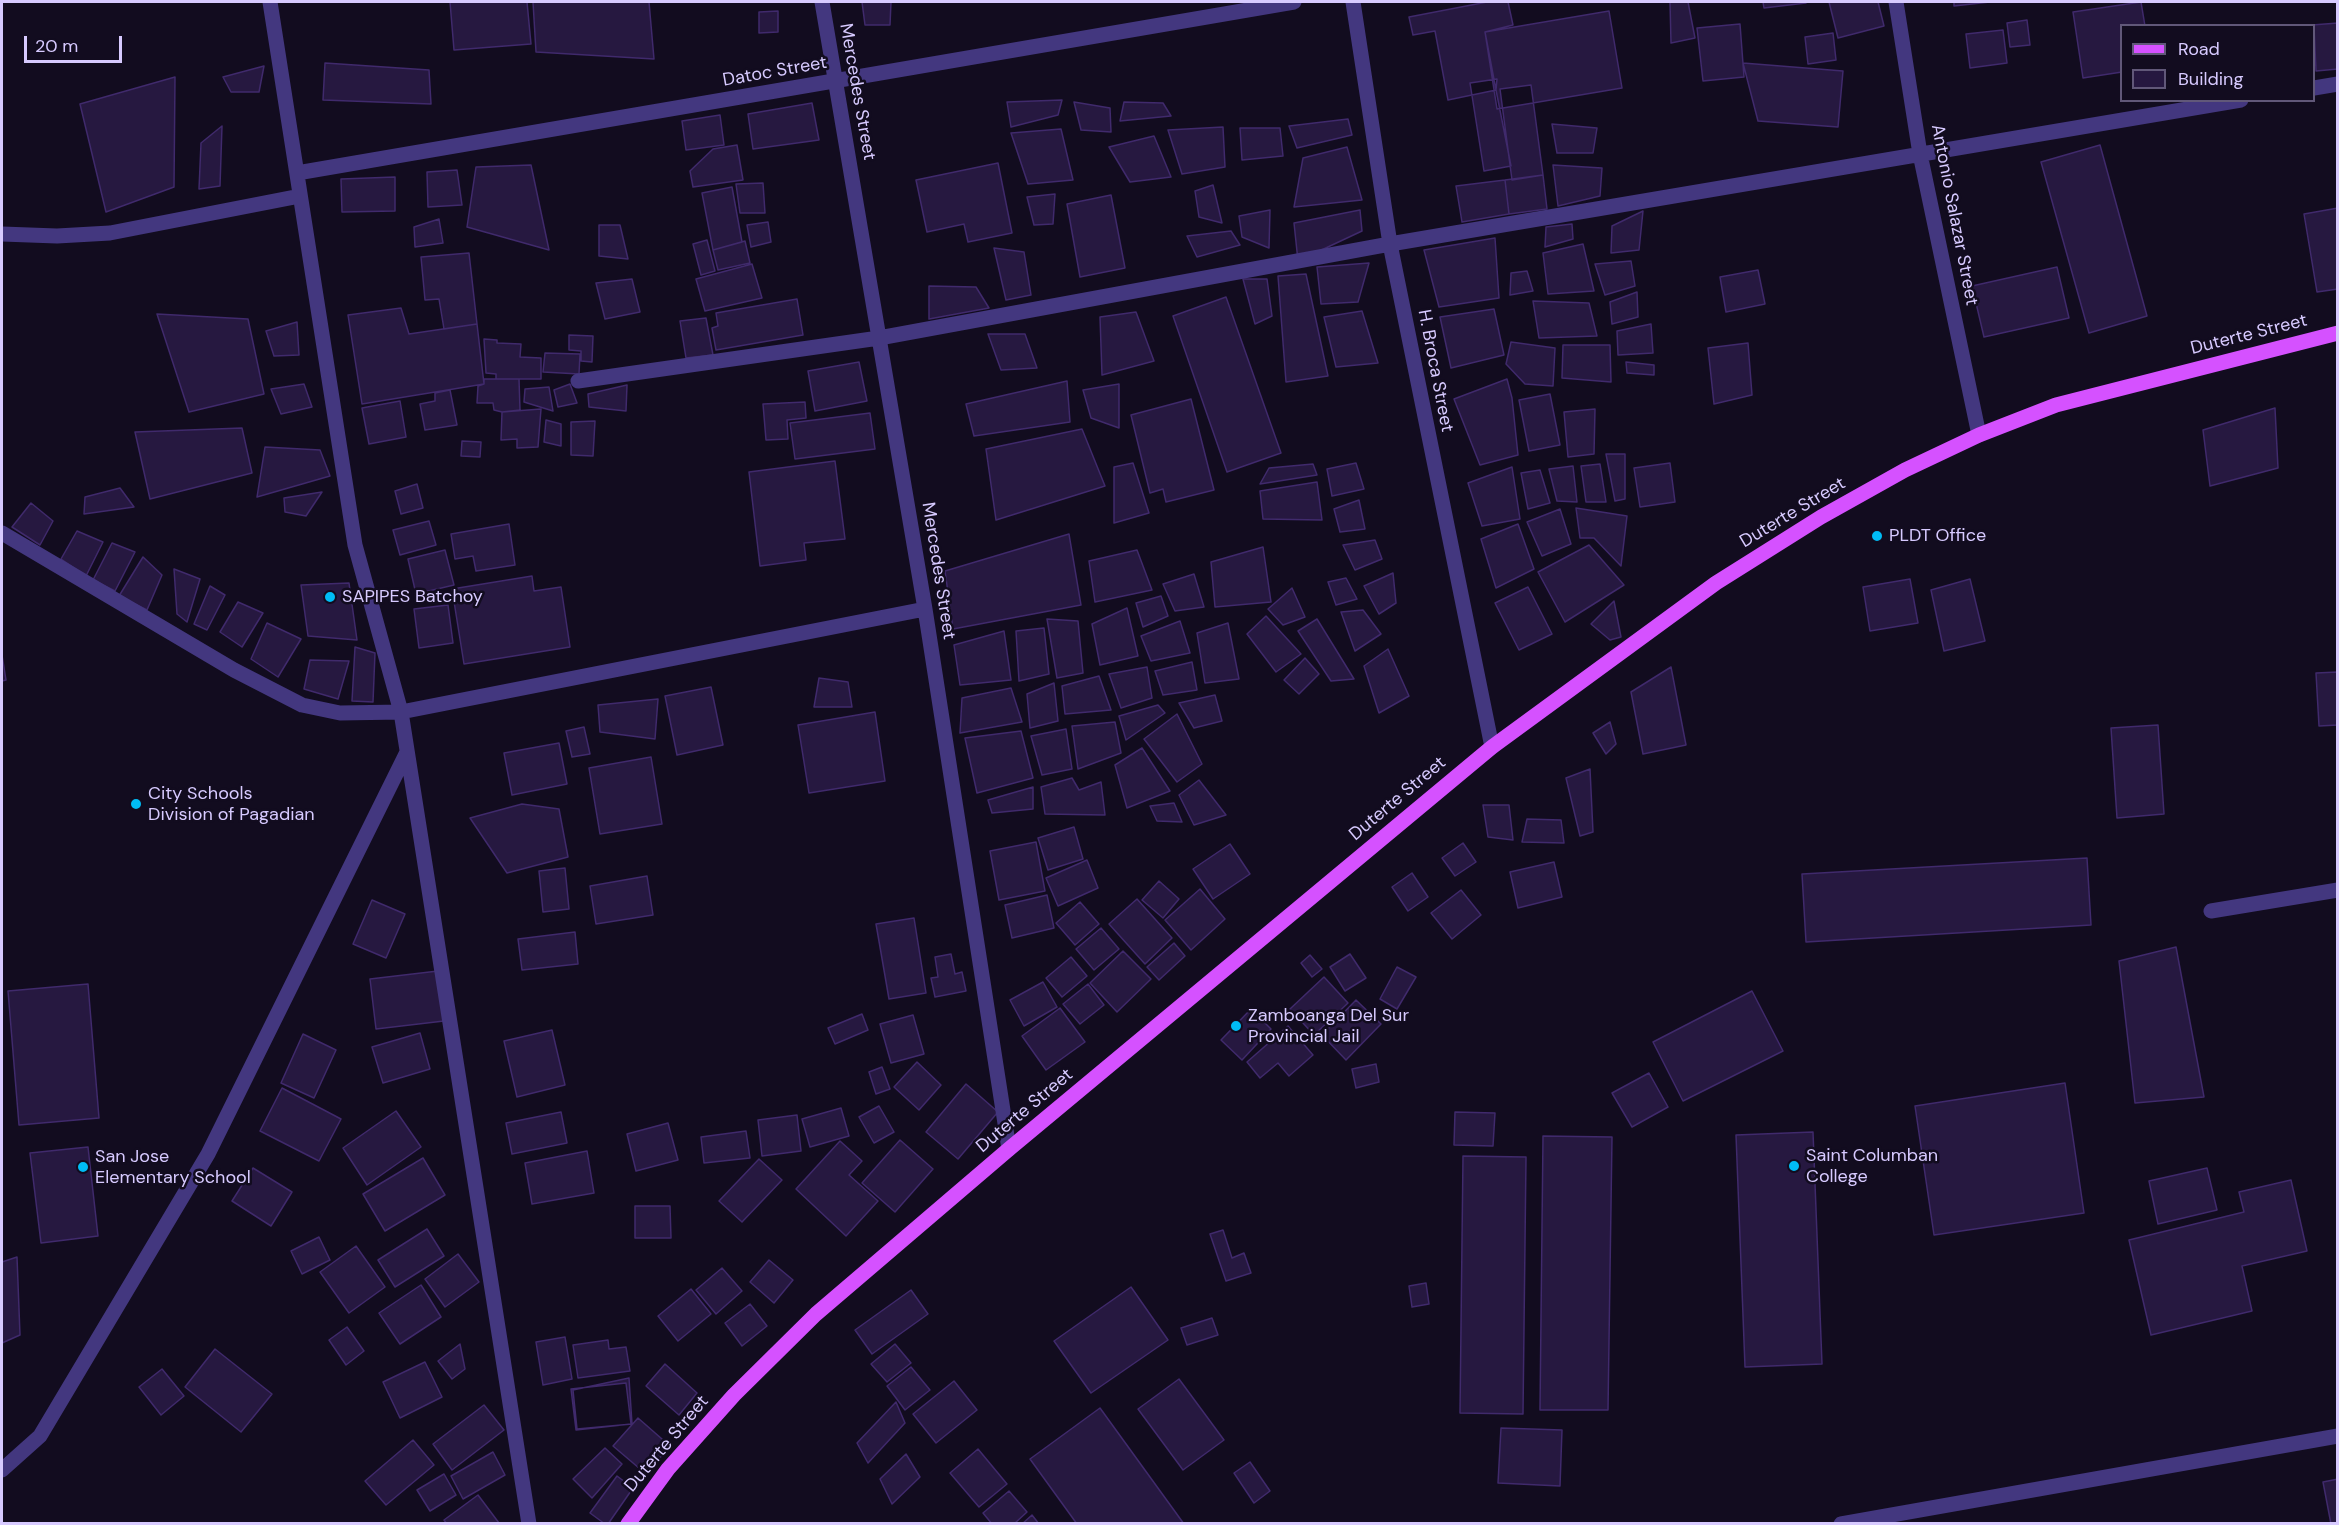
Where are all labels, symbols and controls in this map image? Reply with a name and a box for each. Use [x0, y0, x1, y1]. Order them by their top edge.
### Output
street label: Mercedes Street [834, 22, 880, 162]
scale bar [27, 24, 124, 62]
legend [2120, 24, 2315, 102]
text: 20 m [35, 34, 78, 58]
text: Road [2178, 37, 2220, 61]
street label: Datoc Street [721, 52, 829, 92]
text: Building [2178, 67, 2243, 91]
street label: Antonio Salazar Street [1926, 122, 1982, 308]
street label: H. Broca Street [1413, 308, 1457, 434]
street label: Duterte Street [2189, 310, 2309, 360]
street label: Duterte Street [1736, 473, 1850, 553]
street label: Mercedes Street [916, 501, 960, 641]
place label: PLDT Office [1889, 525, 1986, 547]
marker: PLDT Office [1870, 529, 1884, 543]
place label: SAPIPES Batchoy [342, 586, 483, 608]
marker: SAPIPES Batchoy [323, 590, 337, 604]
street label: Duterte Street [1345, 752, 1451, 846]
place label: City Schools Division of Pagadian [148, 783, 315, 826]
marker: City Schools Division of Pagadian [129, 797, 143, 811]
place label: Zamboanga Del Sur Provincial Jail [1248, 1005, 1409, 1048]
marker: Zamboanga Del Sur Provincial Jail [1229, 1019, 1243, 1033]
street label: Duterte Street [972, 1064, 1078, 1158]
place label: Saint Columban College [1806, 1145, 1938, 1188]
place label: San Jose Elementary School [95, 1146, 251, 1188]
marker: Saint Columban College [1787, 1159, 1801, 1173]
marker: San Jose Elementary School [76, 1160, 90, 1174]
street label: Duterte Street [620, 1391, 714, 1497]

